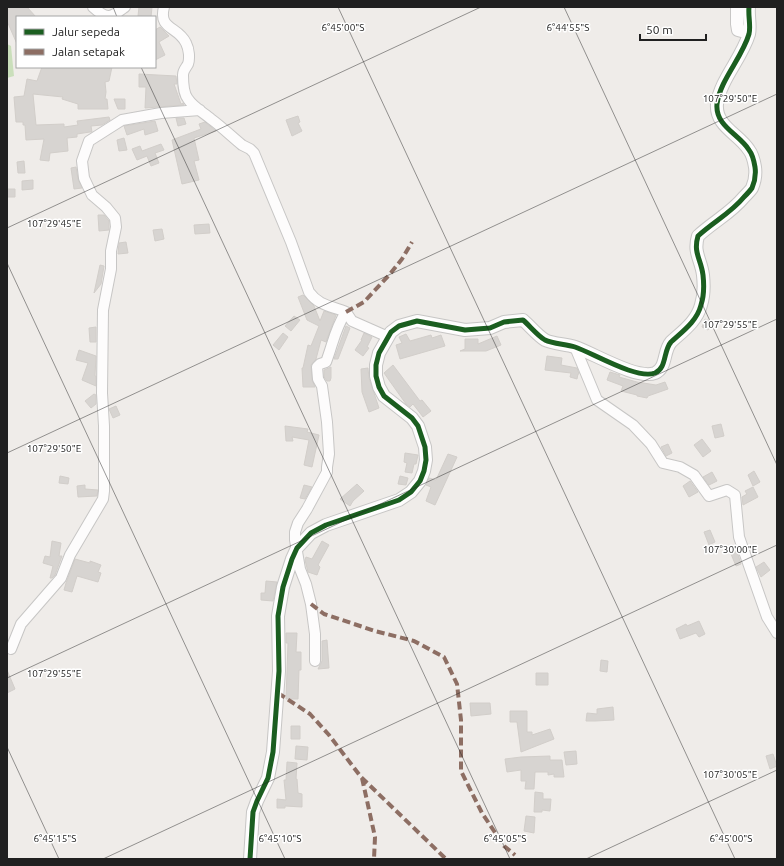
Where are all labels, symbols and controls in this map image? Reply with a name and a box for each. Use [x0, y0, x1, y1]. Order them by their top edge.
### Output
legend [16, 16, 156, 68]
scale bar [640, 16, 706, 42]
text: 6°45'00"S [321, 22, 365, 33]
text: 6°44'55"S [546, 22, 590, 33]
text: 50 m [646, 23, 673, 36]
text: Jalur sepeda [52, 25, 120, 38]
text: Jalan setapak [52, 45, 125, 58]
text: 107°29'50"E [703, 93, 758, 104]
text: 107°29'45"E [27, 218, 82, 229]
text: 107°29'55"E [703, 319, 758, 330]
text: 107°29'50"E [27, 443, 82, 454]
text: 107°30'00"E [703, 544, 758, 555]
text: 107°29'55"E [27, 668, 82, 679]
text: 107°30'05"E [703, 769, 758, 780]
text: 6°45'15"S [33, 833, 77, 844]
text: 6°45'10"S [258, 833, 302, 844]
text: 6°45'05"S [483, 833, 527, 844]
text: 6°45'00"S [709, 833, 753, 844]

